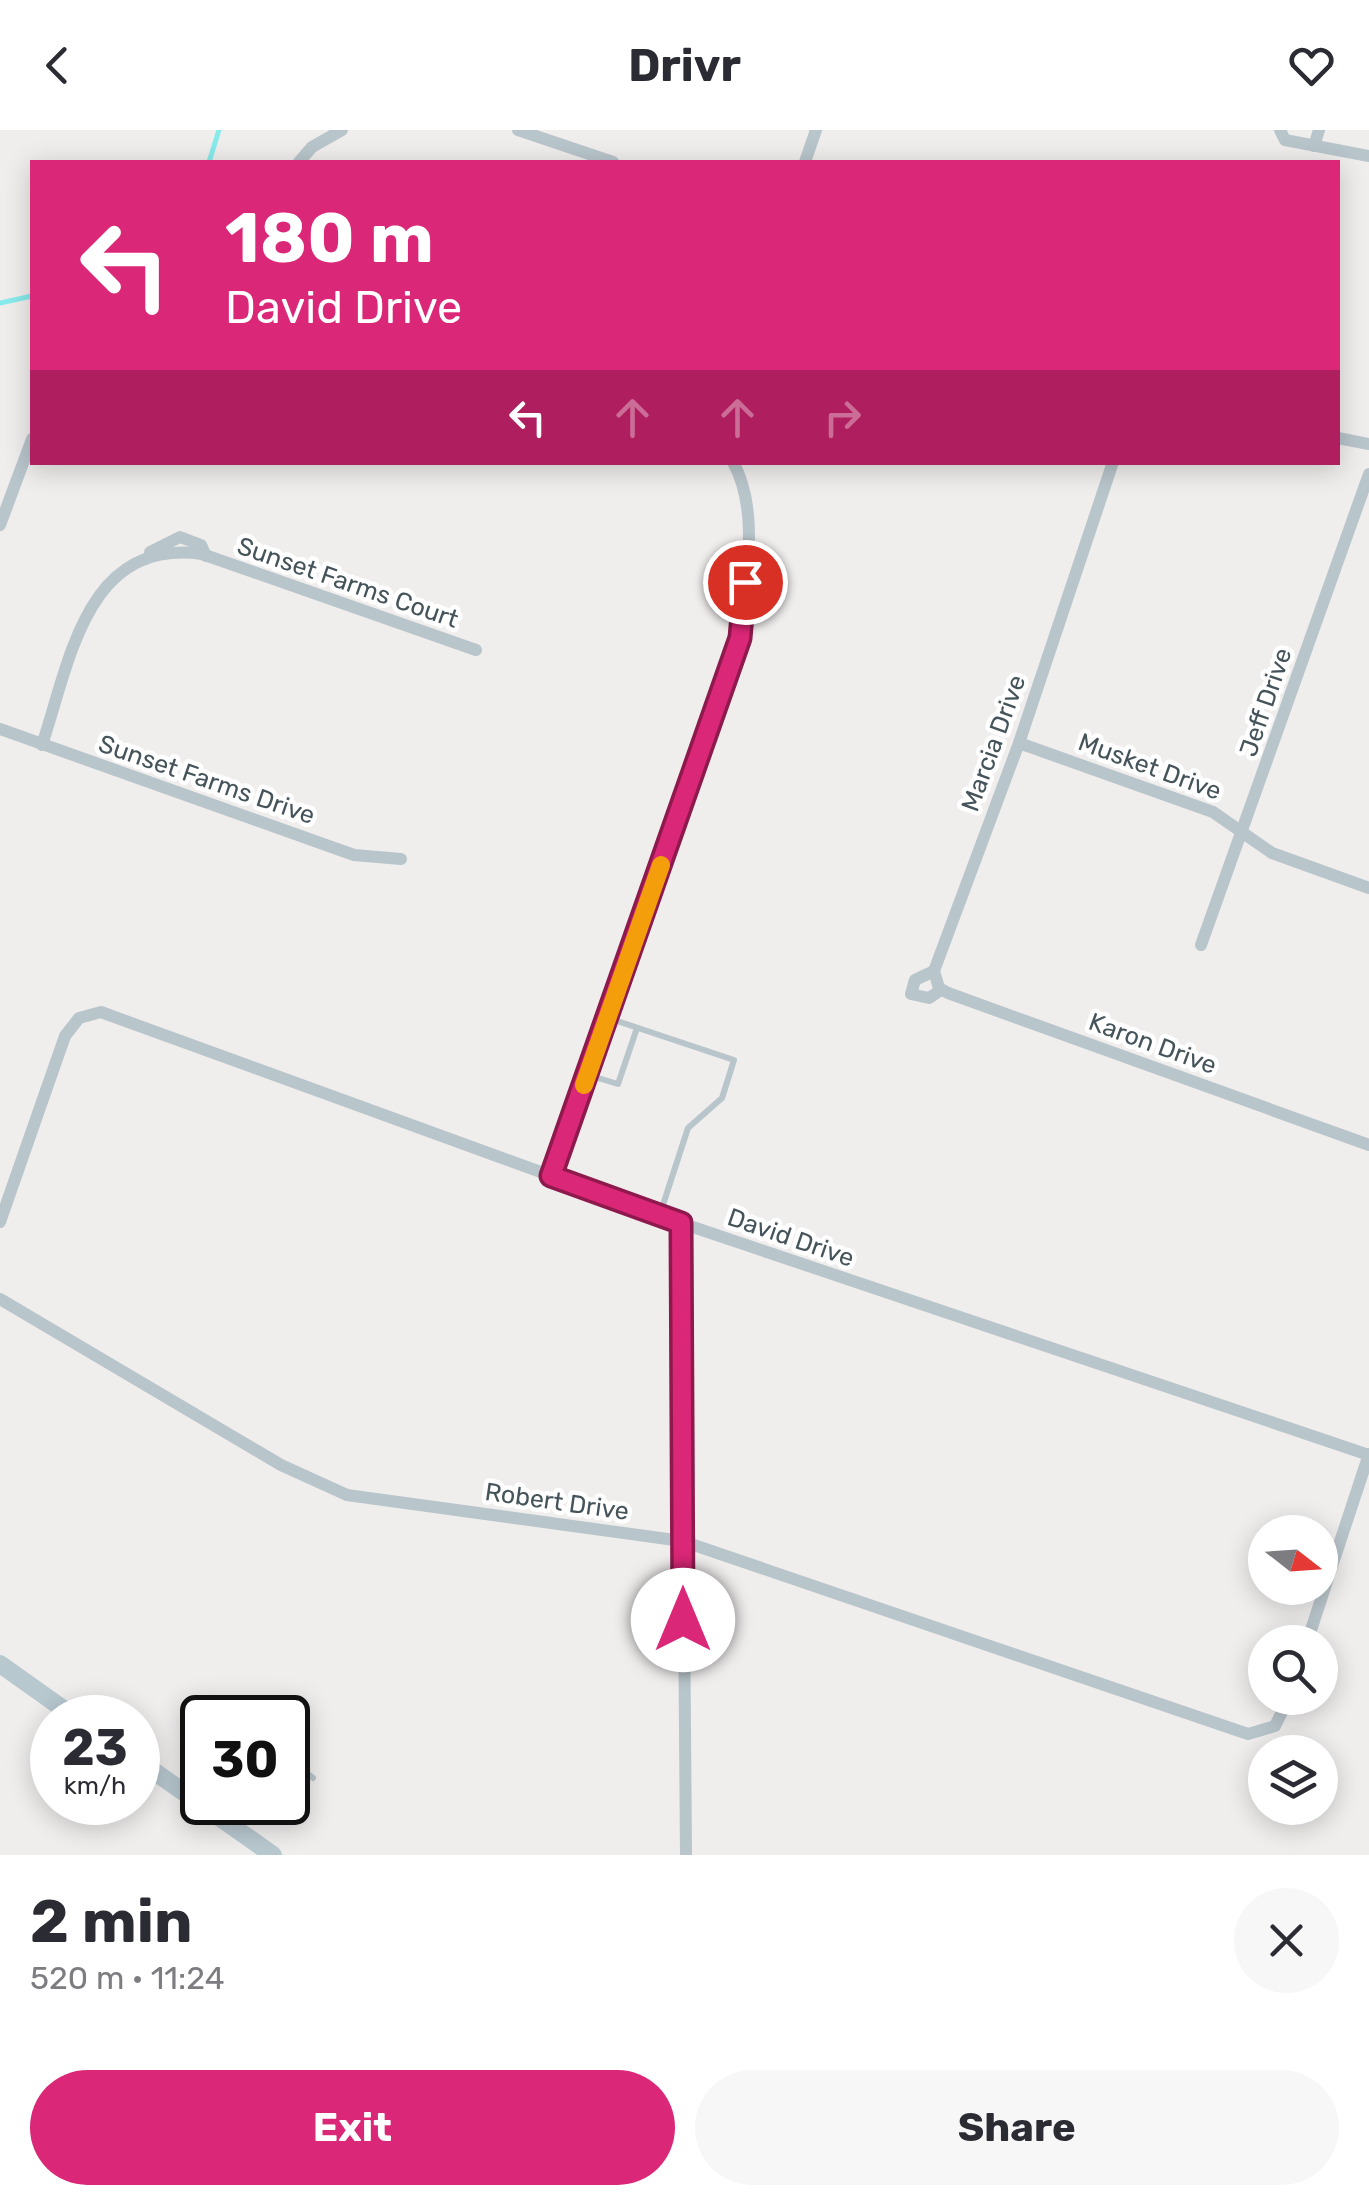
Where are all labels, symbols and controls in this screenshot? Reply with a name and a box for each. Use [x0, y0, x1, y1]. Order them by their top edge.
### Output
icon: back [30, 38, 85, 93]
icon: heart [1284, 38, 1339, 93]
text: Drivr [628, 39, 741, 92]
text: 180 m [225, 197, 434, 280]
icon: left [60, 200, 190, 330]
text: David Drive [225, 281, 462, 334]
icon: left [500, 390, 555, 445]
icon: ahead [605, 390, 660, 445]
icon: ahead [710, 390, 765, 445]
icon: right [815, 390, 870, 445]
street label: Sunset Farms Court [233, 531, 462, 634]
pin [703, 540, 788, 625]
icon: arrive [718, 555, 773, 610]
street label: Jeff Drive [1233, 644, 1298, 760]
street label: Marcia Drive [955, 671, 1032, 815]
street label: Musket Drive [1074, 727, 1225, 806]
street label: Sunset Farms Drive [95, 729, 319, 830]
street label: Karon Drive [1085, 1007, 1221, 1080]
street label: David Drive [724, 1202, 858, 1273]
street label: Robert Drive [483, 1477, 631, 1526]
north arrow [1248, 1515, 1338, 1605]
map controls [1248, 1515, 1338, 1825]
position arrow [631, 1568, 735, 1672]
button: search [1248, 1625, 1338, 1715]
speed limit sign: 30 [180, 1695, 310, 1825]
text: 23 [62, 1718, 128, 1778]
button: layers [1248, 1735, 1338, 1825]
text: km/h [64, 1771, 126, 1800]
text: 2 min [30, 1886, 192, 1957]
button: close [1234, 1888, 1339, 1993]
text: 520 m · 11:24 [30, 1959, 225, 1997]
button: Exit [30, 2070, 675, 2185]
button: Share [695, 2070, 1339, 2185]

